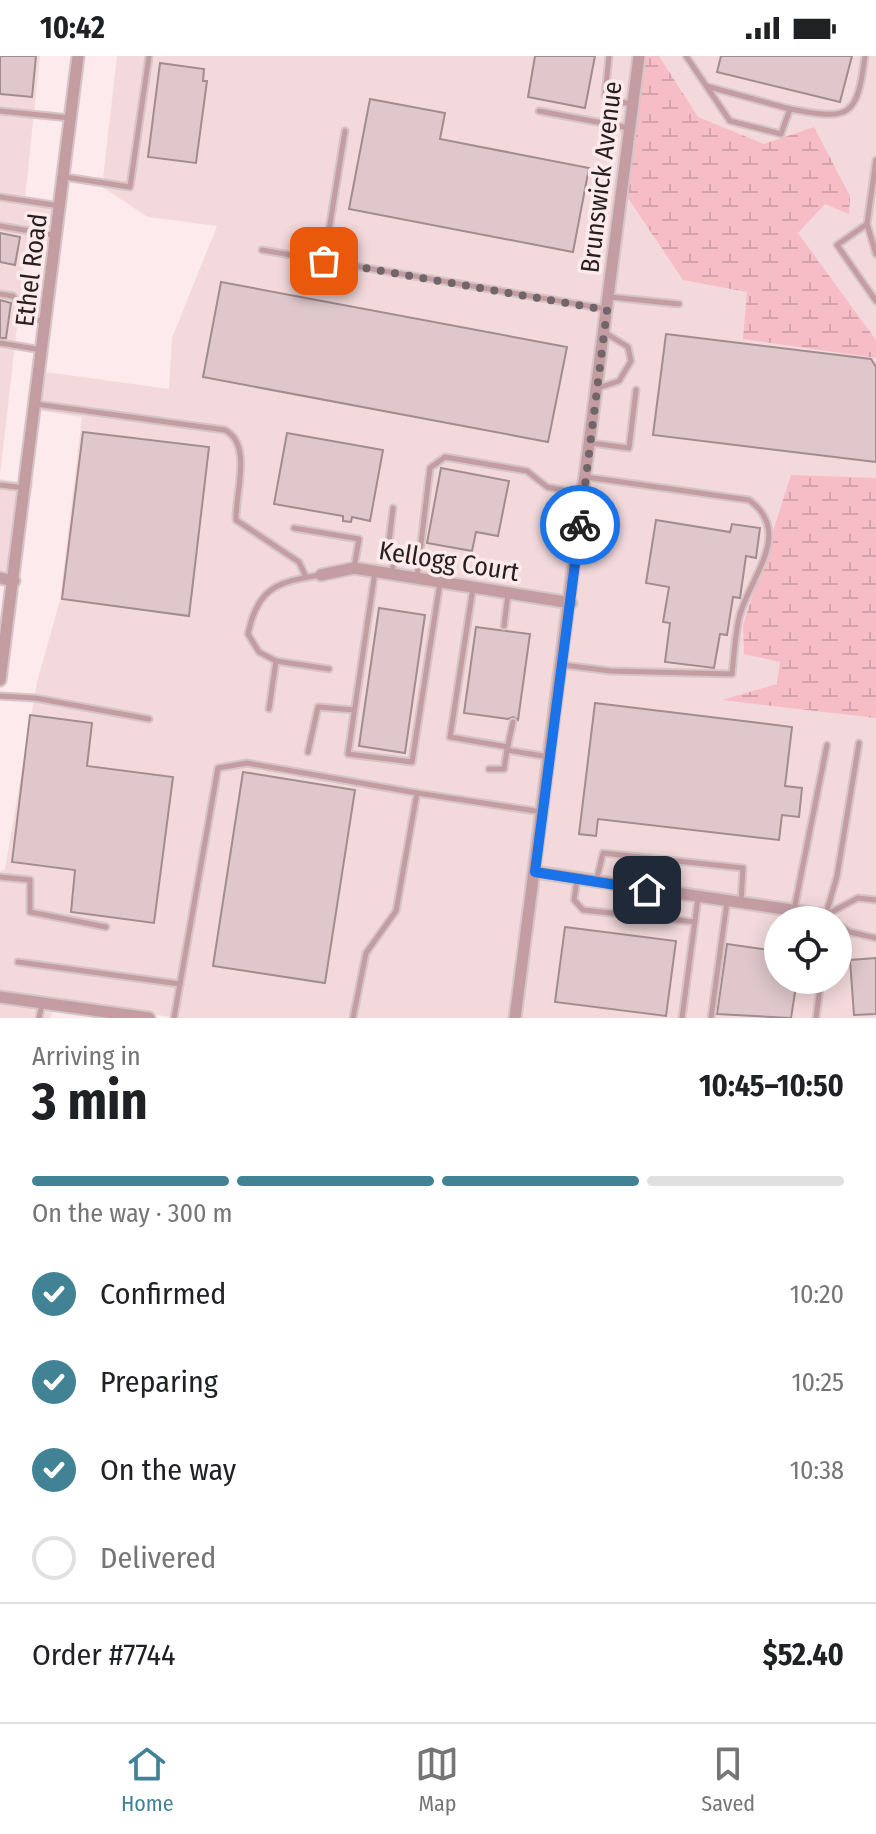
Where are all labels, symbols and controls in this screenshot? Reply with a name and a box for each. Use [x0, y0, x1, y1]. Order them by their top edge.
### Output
text: 10:42 [40, 10, 105, 46]
street label: Brunswick Avenue [574, 80, 629, 275]
street label: Ethel Road [9, 212, 54, 328]
pin [290, 227, 358, 295]
icon: bag [302, 239, 346, 283]
courier [540, 485, 620, 565]
icon: bike [558, 503, 602, 547]
street label: Kellogg Court [377, 535, 522, 588]
pin [613, 856, 681, 924]
icon: home [625, 868, 669, 912]
map controls [764, 906, 852, 994]
button: locate [764, 906, 852, 994]
text: Arriving in [32, 1041, 141, 1072]
text: 10:45–10:50 [699, 1068, 844, 1104]
text: 3 min [32, 1070, 148, 1133]
text: On the way · 300 m [32, 1198, 233, 1229]
icon: check [32, 1272, 76, 1316]
text: Confirmed [100, 1276, 226, 1312]
text: 10:20 [790, 1279, 844, 1310]
icon: check [32, 1360, 76, 1404]
text: Preparing [100, 1364, 218, 1400]
text: 10:25 [791, 1367, 844, 1398]
icon: check [32, 1448, 76, 1492]
text: On the way [100, 1452, 236, 1488]
text: 10:38 [790, 1455, 844, 1486]
text: Delivered [100, 1540, 216, 1576]
text: Order #7744 [32, 1637, 176, 1673]
text: $52.40 [763, 1637, 844, 1673]
tab: Home [121, 1742, 174, 1817]
tab: Map [415, 1742, 459, 1817]
tab: Saved [701, 1742, 755, 1817]

